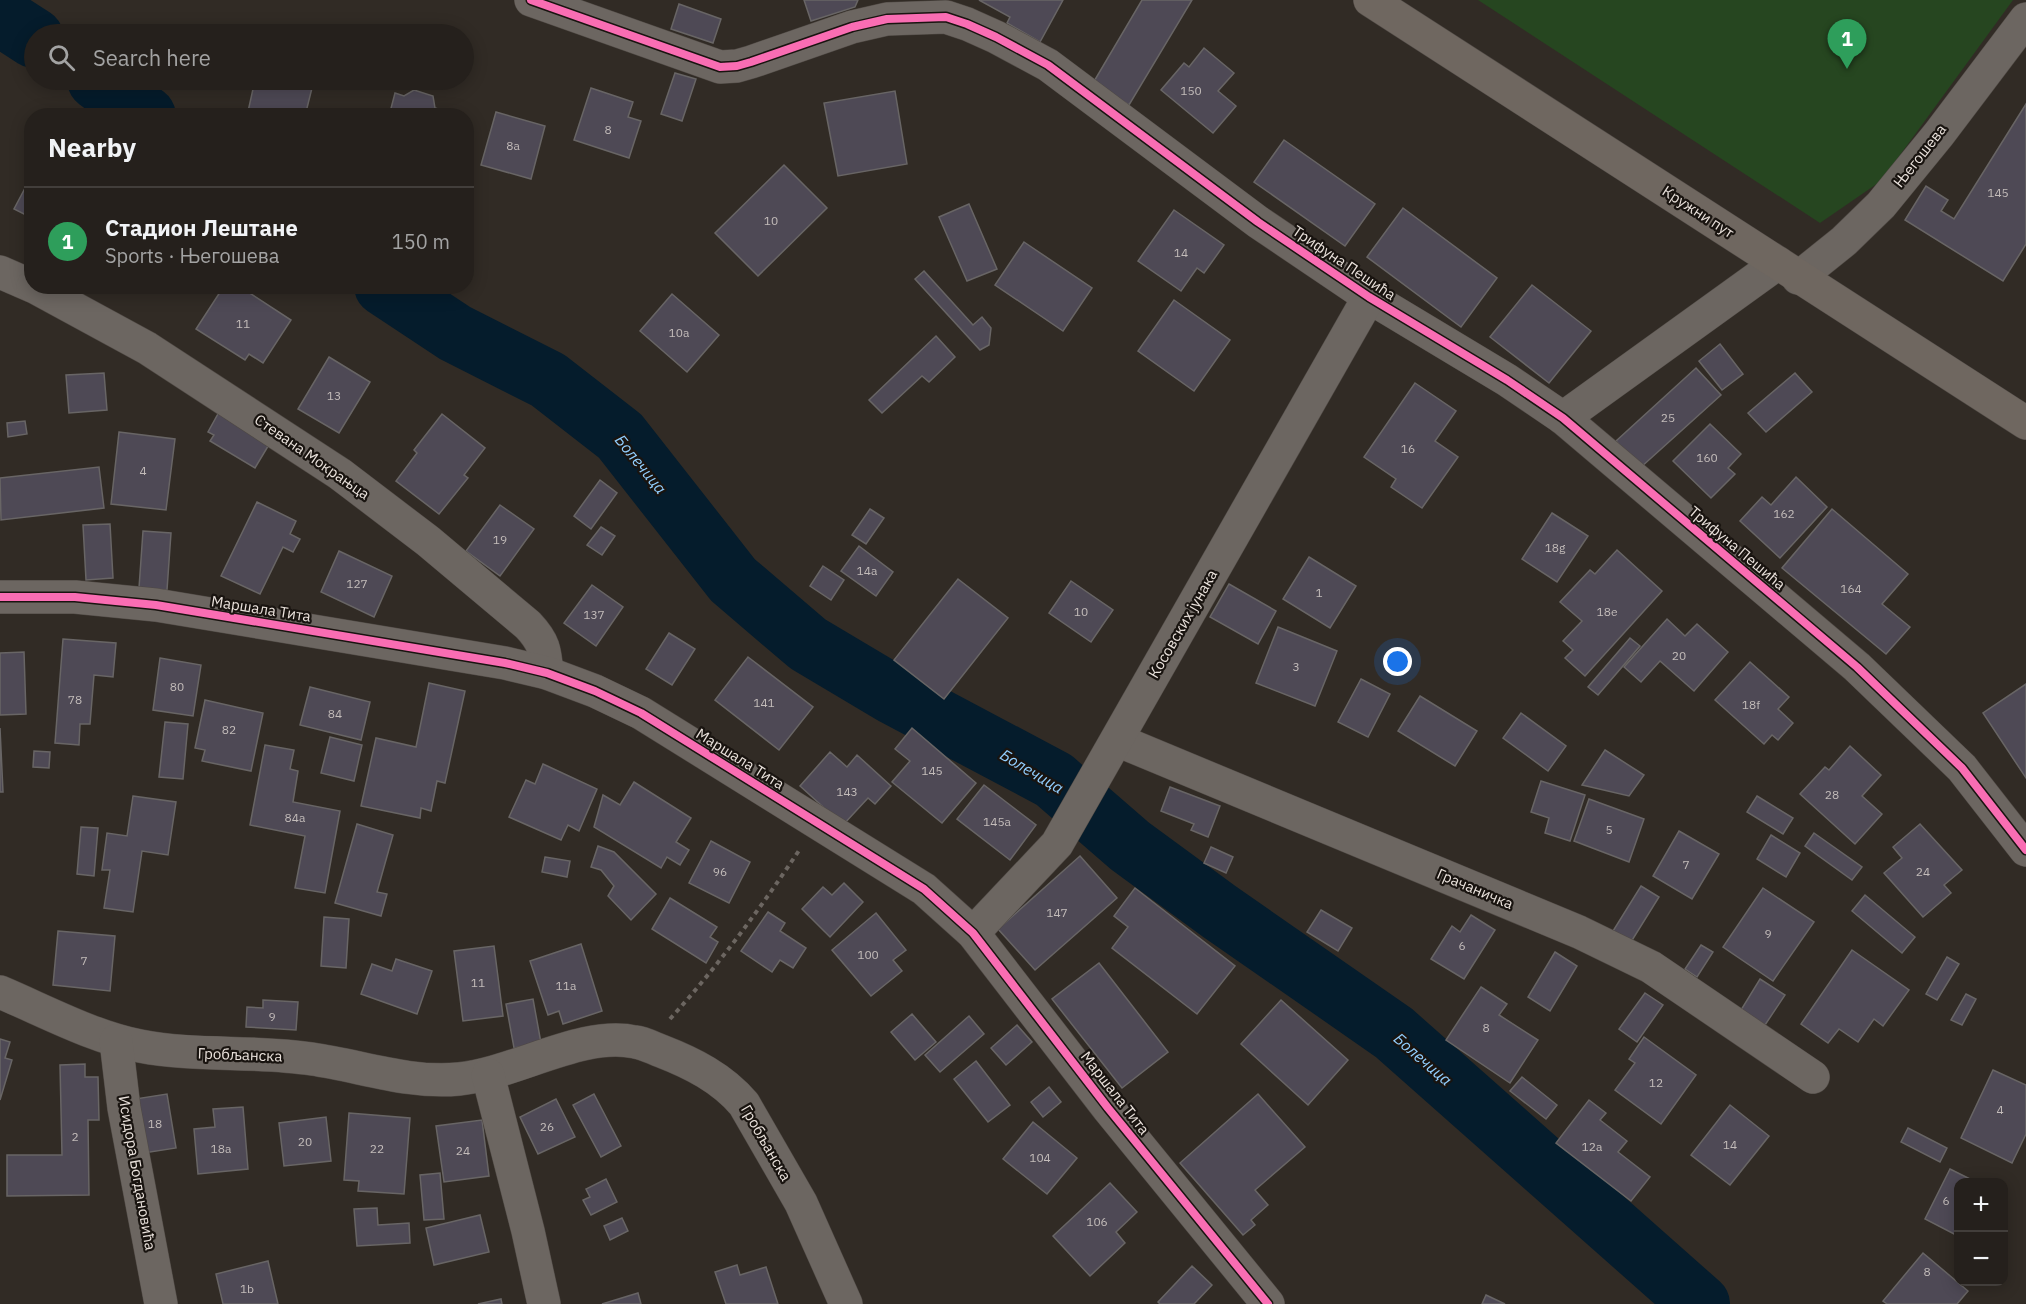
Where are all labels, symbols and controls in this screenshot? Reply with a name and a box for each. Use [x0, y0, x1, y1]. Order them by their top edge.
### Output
pin: 1 [1828, 20, 1866, 69]
search box [24, 24, 474, 90]
icon: search [45, 41, 78, 74]
text: Search here [93, 43, 211, 72]
house number: 150 [1180, 83, 1202, 98]
street label: Његошева [1889, 120, 1950, 191]
house number: 8 [604, 122, 612, 137]
text: Nearby [48, 130, 136, 164]
house number: 8a [506, 138, 520, 153]
street label: Кружни пут [1659, 181, 1738, 242]
house number: 145 [1987, 185, 2009, 200]
text: Стадион Лештане [105, 213, 298, 242]
house number: 10 [764, 213, 778, 228]
street label: Трифуна Пешића [1289, 221, 1400, 304]
text: 1 [62, 228, 74, 255]
text: 150 m [392, 228, 450, 255]
text: Sports · Његошева [105, 242, 279, 269]
house number: 14 [1174, 245, 1188, 260]
house number: 11 [236, 316, 250, 331]
house number: 10a [669, 325, 690, 340]
house number: 13 [327, 388, 341, 403]
street label: Стевана Мокрањца [251, 410, 374, 503]
house number: 25 [1661, 410, 1675, 425]
water label: Болечица [611, 430, 671, 498]
house number: 16 [1401, 441, 1415, 456]
house number: 160 [1696, 450, 1718, 465]
house number: 4 [139, 463, 147, 478]
street label: Трифуна Пешића [1685, 502, 1790, 594]
house number: 162 [1773, 506, 1795, 521]
house number: 19 [493, 532, 507, 547]
house number: 18g [1545, 540, 1566, 555]
house number: 14a [857, 563, 878, 578]
street label: Косовских јунака [1144, 566, 1221, 681]
house number: 127 [346, 576, 368, 591]
house number: 164 [1840, 581, 1862, 596]
house number: 1 [1315, 585, 1323, 600]
street label: Маршала Тита [210, 591, 312, 626]
house number: 10 [1074, 604, 1088, 619]
house number: 18e [1597, 604, 1618, 619]
house number: 137 [583, 607, 605, 622]
your location [1383, 647, 1412, 676]
house number: 20 [1672, 648, 1686, 663]
house number: 3 [1292, 659, 1300, 674]
house number: 80 [170, 679, 184, 694]
house number: 78 [68, 692, 82, 707]
house number: 141 [753, 695, 775, 710]
house number: 18f [1742, 697, 1760, 712]
house number: 84 [328, 706, 342, 721]
house number: 82 [222, 722, 236, 737]
street label: Маршала Тита [693, 724, 788, 793]
water label: Болечица [997, 744, 1067, 798]
house number: 145 [921, 763, 943, 778]
house number: 143 [836, 784, 858, 799]
house number: 28 [1825, 787, 1839, 802]
house number: 84a [285, 810, 306, 825]
house number: 145a [983, 814, 1012, 829]
house number: 5 [1605, 822, 1613, 837]
house number: 7 [1682, 857, 1690, 872]
house number: 96 [713, 864, 727, 879]
street label: Грачаничка [1434, 864, 1516, 913]
house number: 24 [1916, 864, 1930, 879]
house number: 147 [1046, 905, 1068, 920]
house number: 9 [1764, 926, 1772, 941]
house number: 6 [1458, 938, 1466, 953]
house number: 100 [857, 947, 879, 962]
house number: 7 [80, 953, 88, 968]
house number: 11 [471, 975, 485, 990]
house number: 11a [556, 978, 577, 993]
house number: 9 [268, 1009, 276, 1024]
house number: 8 [1482, 1020, 1490, 1035]
water label: Болечица [1390, 1028, 1456, 1090]
street label: Гробљанска [197, 1044, 283, 1065]
street label: Маршала Тита [1077, 1047, 1154, 1138]
house number: 12 [1649, 1075, 1663, 1090]
street label: Исидора Богдановића [115, 1094, 160, 1252]
street label: Гробљанска [737, 1101, 796, 1184]
house number: 4 [1996, 1102, 2004, 1117]
house number: 18 [148, 1116, 162, 1131]
house number: 26 [540, 1119, 554, 1134]
house number: 2 [71, 1129, 79, 1144]
house number: 20 [298, 1134, 312, 1149]
house number: 14 [1723, 1137, 1737, 1152]
house number: 12a [1582, 1139, 1603, 1154]
house number: 18a [211, 1141, 232, 1156]
house number: 22 [370, 1141, 384, 1156]
house number: 24 [456, 1143, 470, 1158]
house number: 104 [1029, 1150, 1051, 1165]
map controls [1954, 1178, 2008, 1286]
button: + [1954, 1178, 2008, 1232]
house number: 6 [1942, 1193, 1950, 1208]
house number: 106 [1086, 1214, 1108, 1229]
button: − [1954, 1232, 2008, 1286]
house number: 8 [1923, 1264, 1931, 1279]
house number: 1b [240, 1281, 254, 1296]

